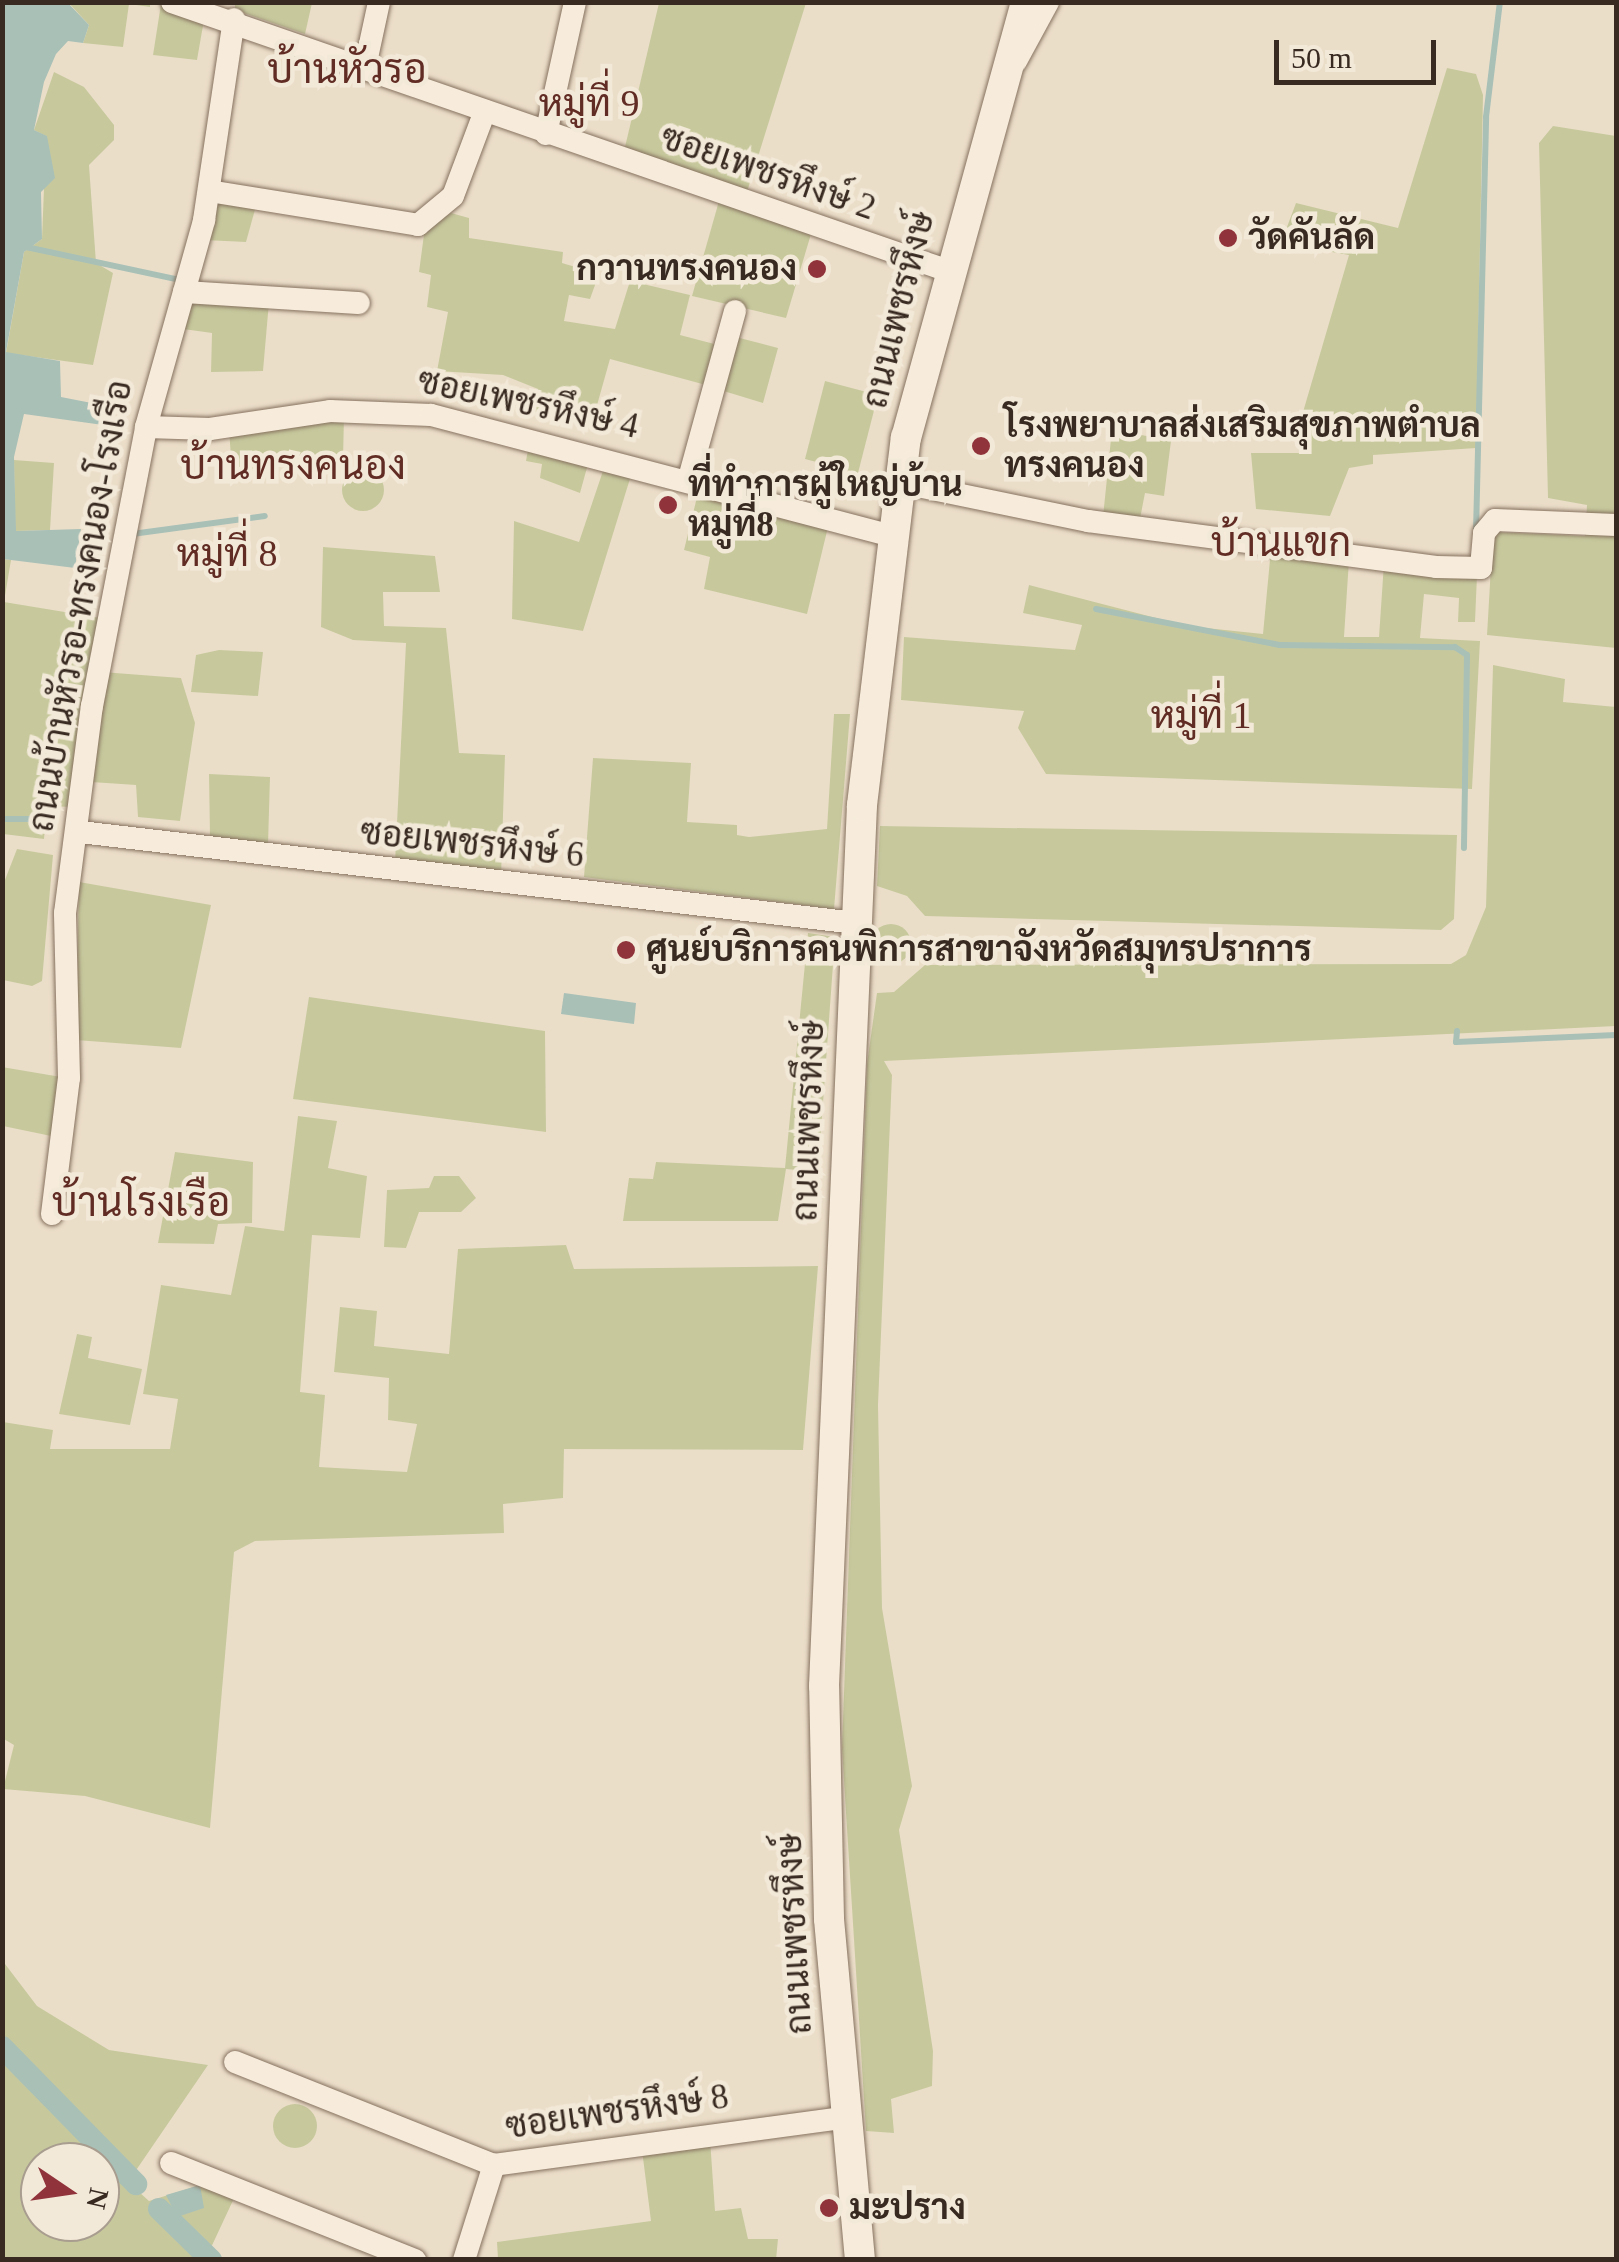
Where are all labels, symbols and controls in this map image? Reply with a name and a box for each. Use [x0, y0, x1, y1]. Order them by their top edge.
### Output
scale bar [1279, 20, 1442, 82]
text: 50 m [1291, 41, 1352, 74]
district label: บ้านหัวรอ [267, 46, 427, 94]
district label: หมู่ที่ 9 [539, 81, 639, 127]
street label: ซอยเพชรหึงษ์ 2 [655, 117, 881, 229]
street label: ถนนเพชรหึงษ์ [854, 207, 944, 413]
place label: วัดคันลัด [1248, 217, 1375, 259]
marker: วัดคันลัด [1217, 227, 1239, 249]
place label: กวานทรงคนอง [576, 248, 797, 290]
marker: กวานทรงคนอง [806, 258, 828, 280]
street label: ซอยเพชรหึงษ์ 4 [414, 360, 642, 448]
street label: ถนนบ้านหัวรอ-ทรงคนอง-โรงเรือ [21, 377, 141, 835]
place label: โรงพยาบาลส่งเสริมสุขภาพตำบล ทรงคนอง [1004, 405, 1481, 487]
marker: โรงพยาบาลส่งเสริมสุขภาพตำบล ทรงคนอง [968, 433, 994, 459]
district label: บ้านทรงคนอง [180, 442, 406, 490]
place label: ที่ทำการผู้ใหญ่บ้าน หมู่ที่8 [688, 464, 963, 546]
marker: ที่ทำการผู้ใหญ่บ้าน หมู่ที่8 [657, 494, 679, 516]
district label: บ้านแขก [1211, 519, 1351, 567]
district label: หมู่ที่ 8 [177, 531, 277, 577]
district label: หมู่ที่ 1 [1151, 693, 1251, 739]
street label: ซอยเพชรหึงษ์ 6 [358, 811, 586, 877]
place label: ศูนย์บริการคนพิการสาขาจังหวัดสมุทรปราการ [646, 929, 1312, 971]
marker: ศูนย์บริการคนพิการสาขาจังหวัดสมุทรปราการ [615, 939, 637, 961]
street label: ถนนเพชรหึงษ์ [785, 1020, 833, 1222]
district label: บ้านโรงเรือ [52, 1179, 230, 1227]
street label: ถนนเพชรหึงษ์ [769, 1833, 821, 2035]
street label: ซอยเพชรหึงษ์ 8 [503, 2076, 731, 2148]
north arrow [20, 2142, 120, 2242]
text: N [80, 2185, 115, 2212]
place label: มะปราง [849, 2187, 966, 2229]
marker: มะปราง [818, 2197, 840, 2219]

